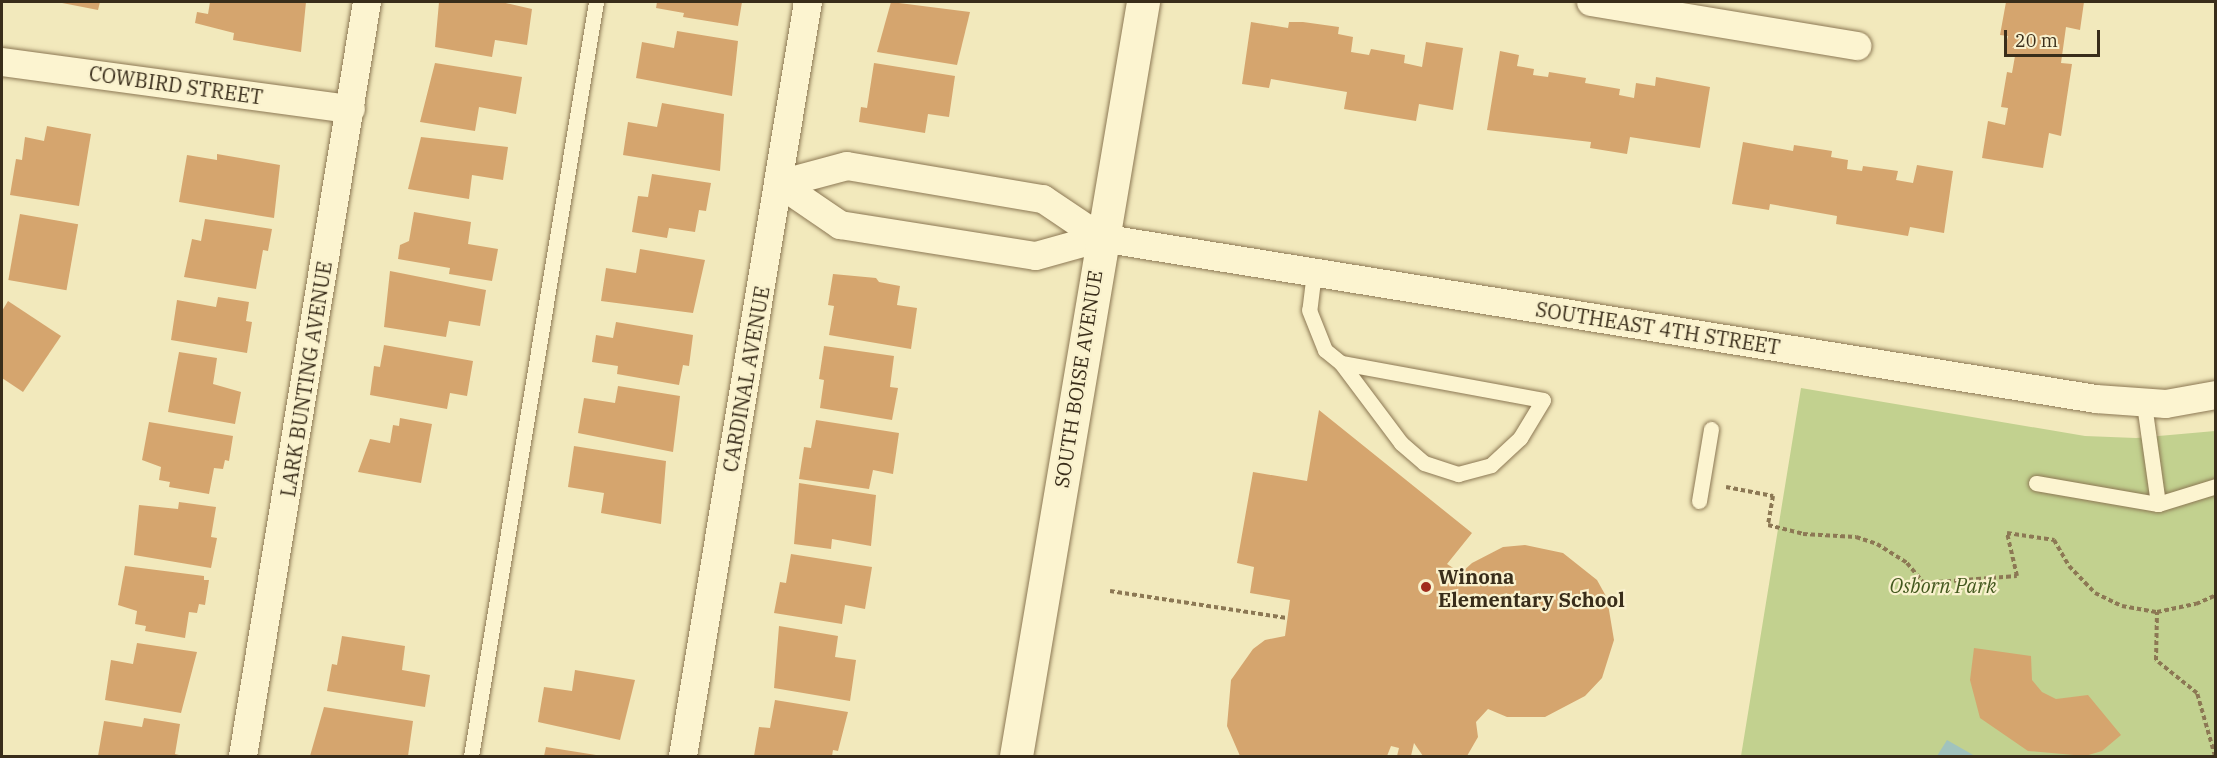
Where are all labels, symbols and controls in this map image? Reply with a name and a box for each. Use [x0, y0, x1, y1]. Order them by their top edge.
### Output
scale bar [2007, 18, 2103, 56]
text: 20 m [2015, 29, 2058, 52]
street label: COWBIRD STREET [88, 61, 264, 109]
street label: LARK BUNTING AVENUE [276, 260, 336, 498]
street label: SOUTH BOISE AVENUE [1049, 268, 1107, 490]
street label: CARDINAL AVENUE [718, 284, 774, 474]
street label: SOUTHEAST 4TH STREET [1534, 297, 1782, 359]
place label: Winona Elementary School [1438, 564, 1625, 611]
park label: Osborn Park [1889, 573, 1997, 597]
marker: Winona Elementary School [1419, 580, 1433, 594]

